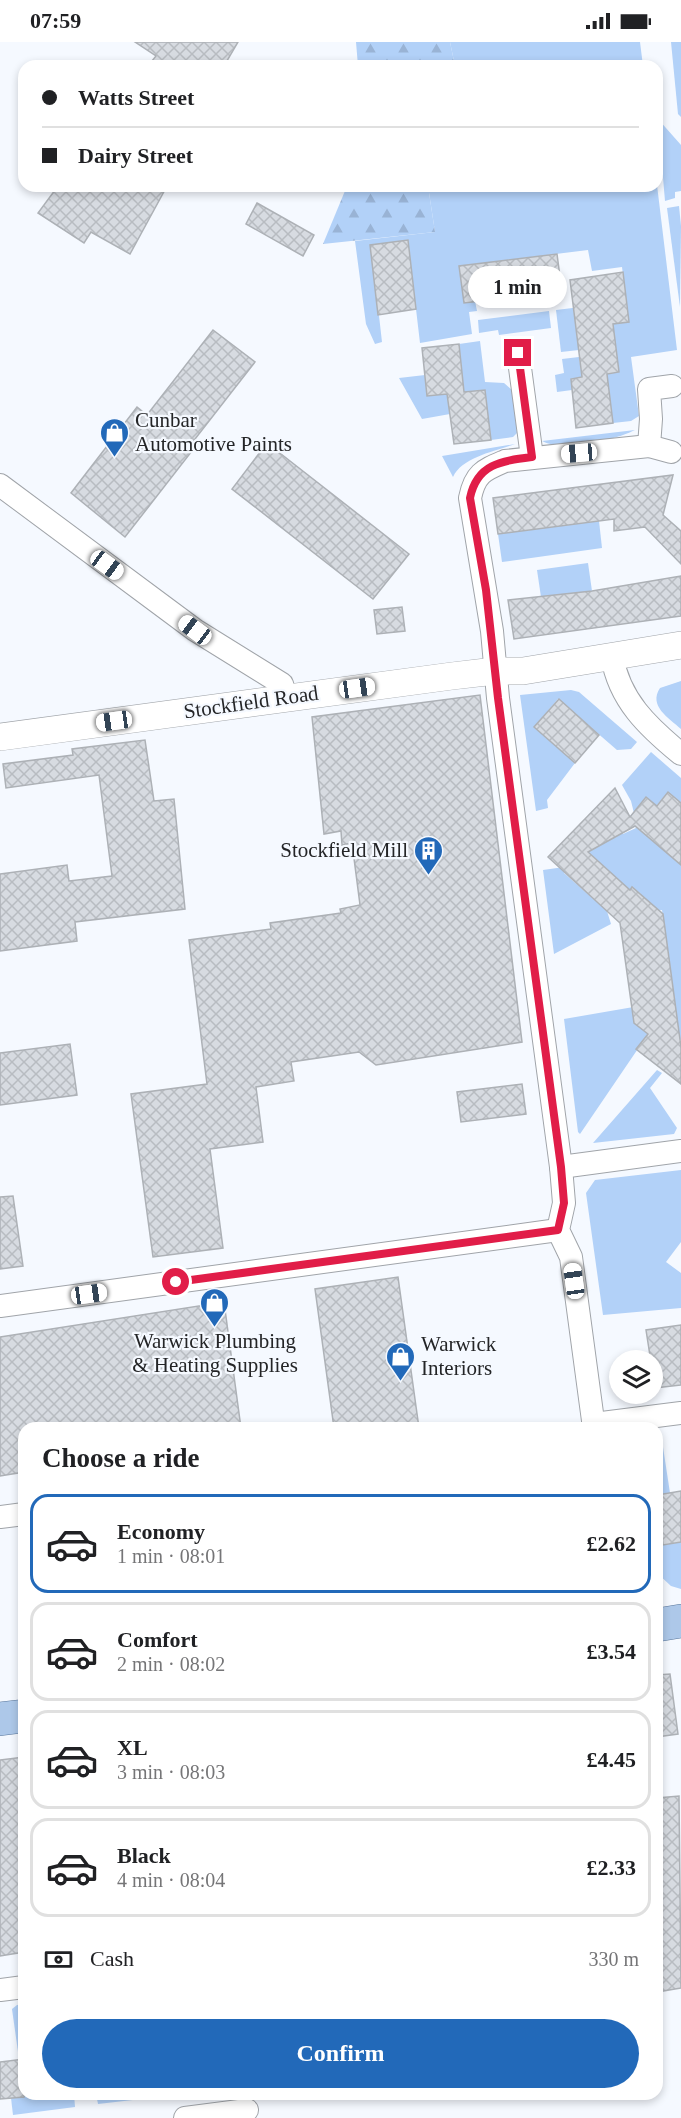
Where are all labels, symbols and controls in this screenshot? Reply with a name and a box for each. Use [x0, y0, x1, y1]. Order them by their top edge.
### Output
text: 07:59 [30, 8, 81, 33]
text: Watts Street [78, 85, 194, 110]
text: Dairy Street [78, 143, 193, 168]
callout: 1 min [468, 266, 568, 308]
text: 1 min [493, 276, 542, 298]
route end [504, 339, 531, 366]
place label: Cunbar Automotive Paints [135, 408, 292, 456]
shop icon: Cunbar Automotive Paints [98, 416, 130, 458]
car [560, 442, 598, 464]
car [87, 547, 127, 583]
car [175, 612, 215, 648]
car [338, 677, 376, 699]
street label: Stockfield Road [182, 681, 320, 723]
car [95, 710, 133, 732]
building icon: Stockfield Mill [413, 834, 445, 876]
place label: Stockfield Mill [280, 838, 408, 862]
car [563, 1262, 585, 1300]
route start [162, 1268, 189, 1295]
car [70, 1283, 108, 1305]
shop icon: Warwick Plumbing & Heating Supplies [199, 1286, 231, 1328]
place label: Warwick Plumbing & Heating Supplies [132, 1329, 298, 1377]
place label: Warwick Interiors [421, 1332, 497, 1380]
shop icon: Warwick Interiors [384, 1340, 416, 1382]
map controls [609, 1350, 663, 1404]
button: layers [609, 1350, 663, 1404]
text: Choose a ride [42, 1443, 200, 1473]
icon: car [45, 1517, 99, 1571]
text: Economy [117, 1519, 205, 1544]
text: £2.62 [587, 1531, 636, 1556]
text: 1 min · 08:01 [117, 1545, 225, 1567]
icon: car [45, 1625, 99, 1679]
text: Comfort [117, 1627, 198, 1652]
text: £3.54 [587, 1639, 636, 1664]
text: 2 min · 08:02 [117, 1653, 225, 1675]
icon: car [45, 1733, 99, 1787]
text: XL [117, 1735, 148, 1760]
text: £4.45 [587, 1747, 636, 1772]
text: 3 min · 08:03 [117, 1761, 225, 1783]
icon: car [45, 1841, 99, 1895]
text: Black [117, 1843, 171, 1868]
text: £2.33 [587, 1855, 636, 1880]
text: 4 min · 08:04 [117, 1869, 225, 1891]
icon: cash [42, 1943, 75, 1976]
text: Cash [90, 1946, 134, 1971]
text: 330 m [588, 1948, 639, 1970]
button: Confirm [42, 2019, 639, 2088]

